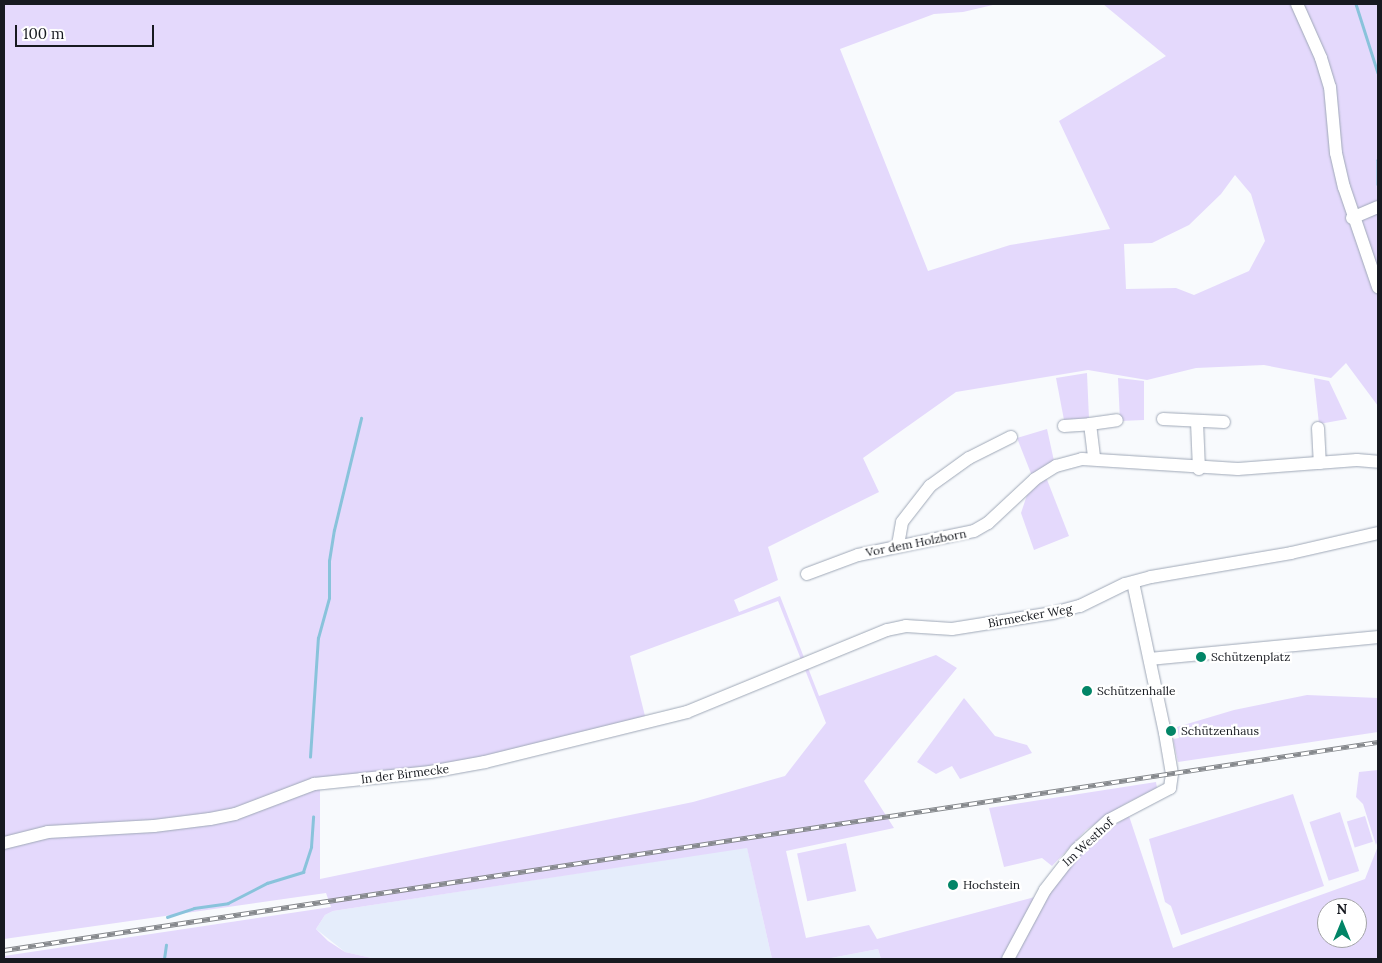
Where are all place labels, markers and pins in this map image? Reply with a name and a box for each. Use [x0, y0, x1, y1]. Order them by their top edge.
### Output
place label: Schützenplatz [1211, 650, 1290, 664]
marker: Schützenplatz [1195, 651, 1207, 663]
place label: Schützenhalle [1097, 684, 1175, 698]
marker: Schützenhalle [1081, 685, 1093, 697]
place label: Schützenhaus [1181, 724, 1259, 738]
marker: Schützenhaus [1165, 725, 1177, 737]
place label: Hochstein [963, 878, 1020, 892]
marker: Hochstein [947, 879, 959, 891]

